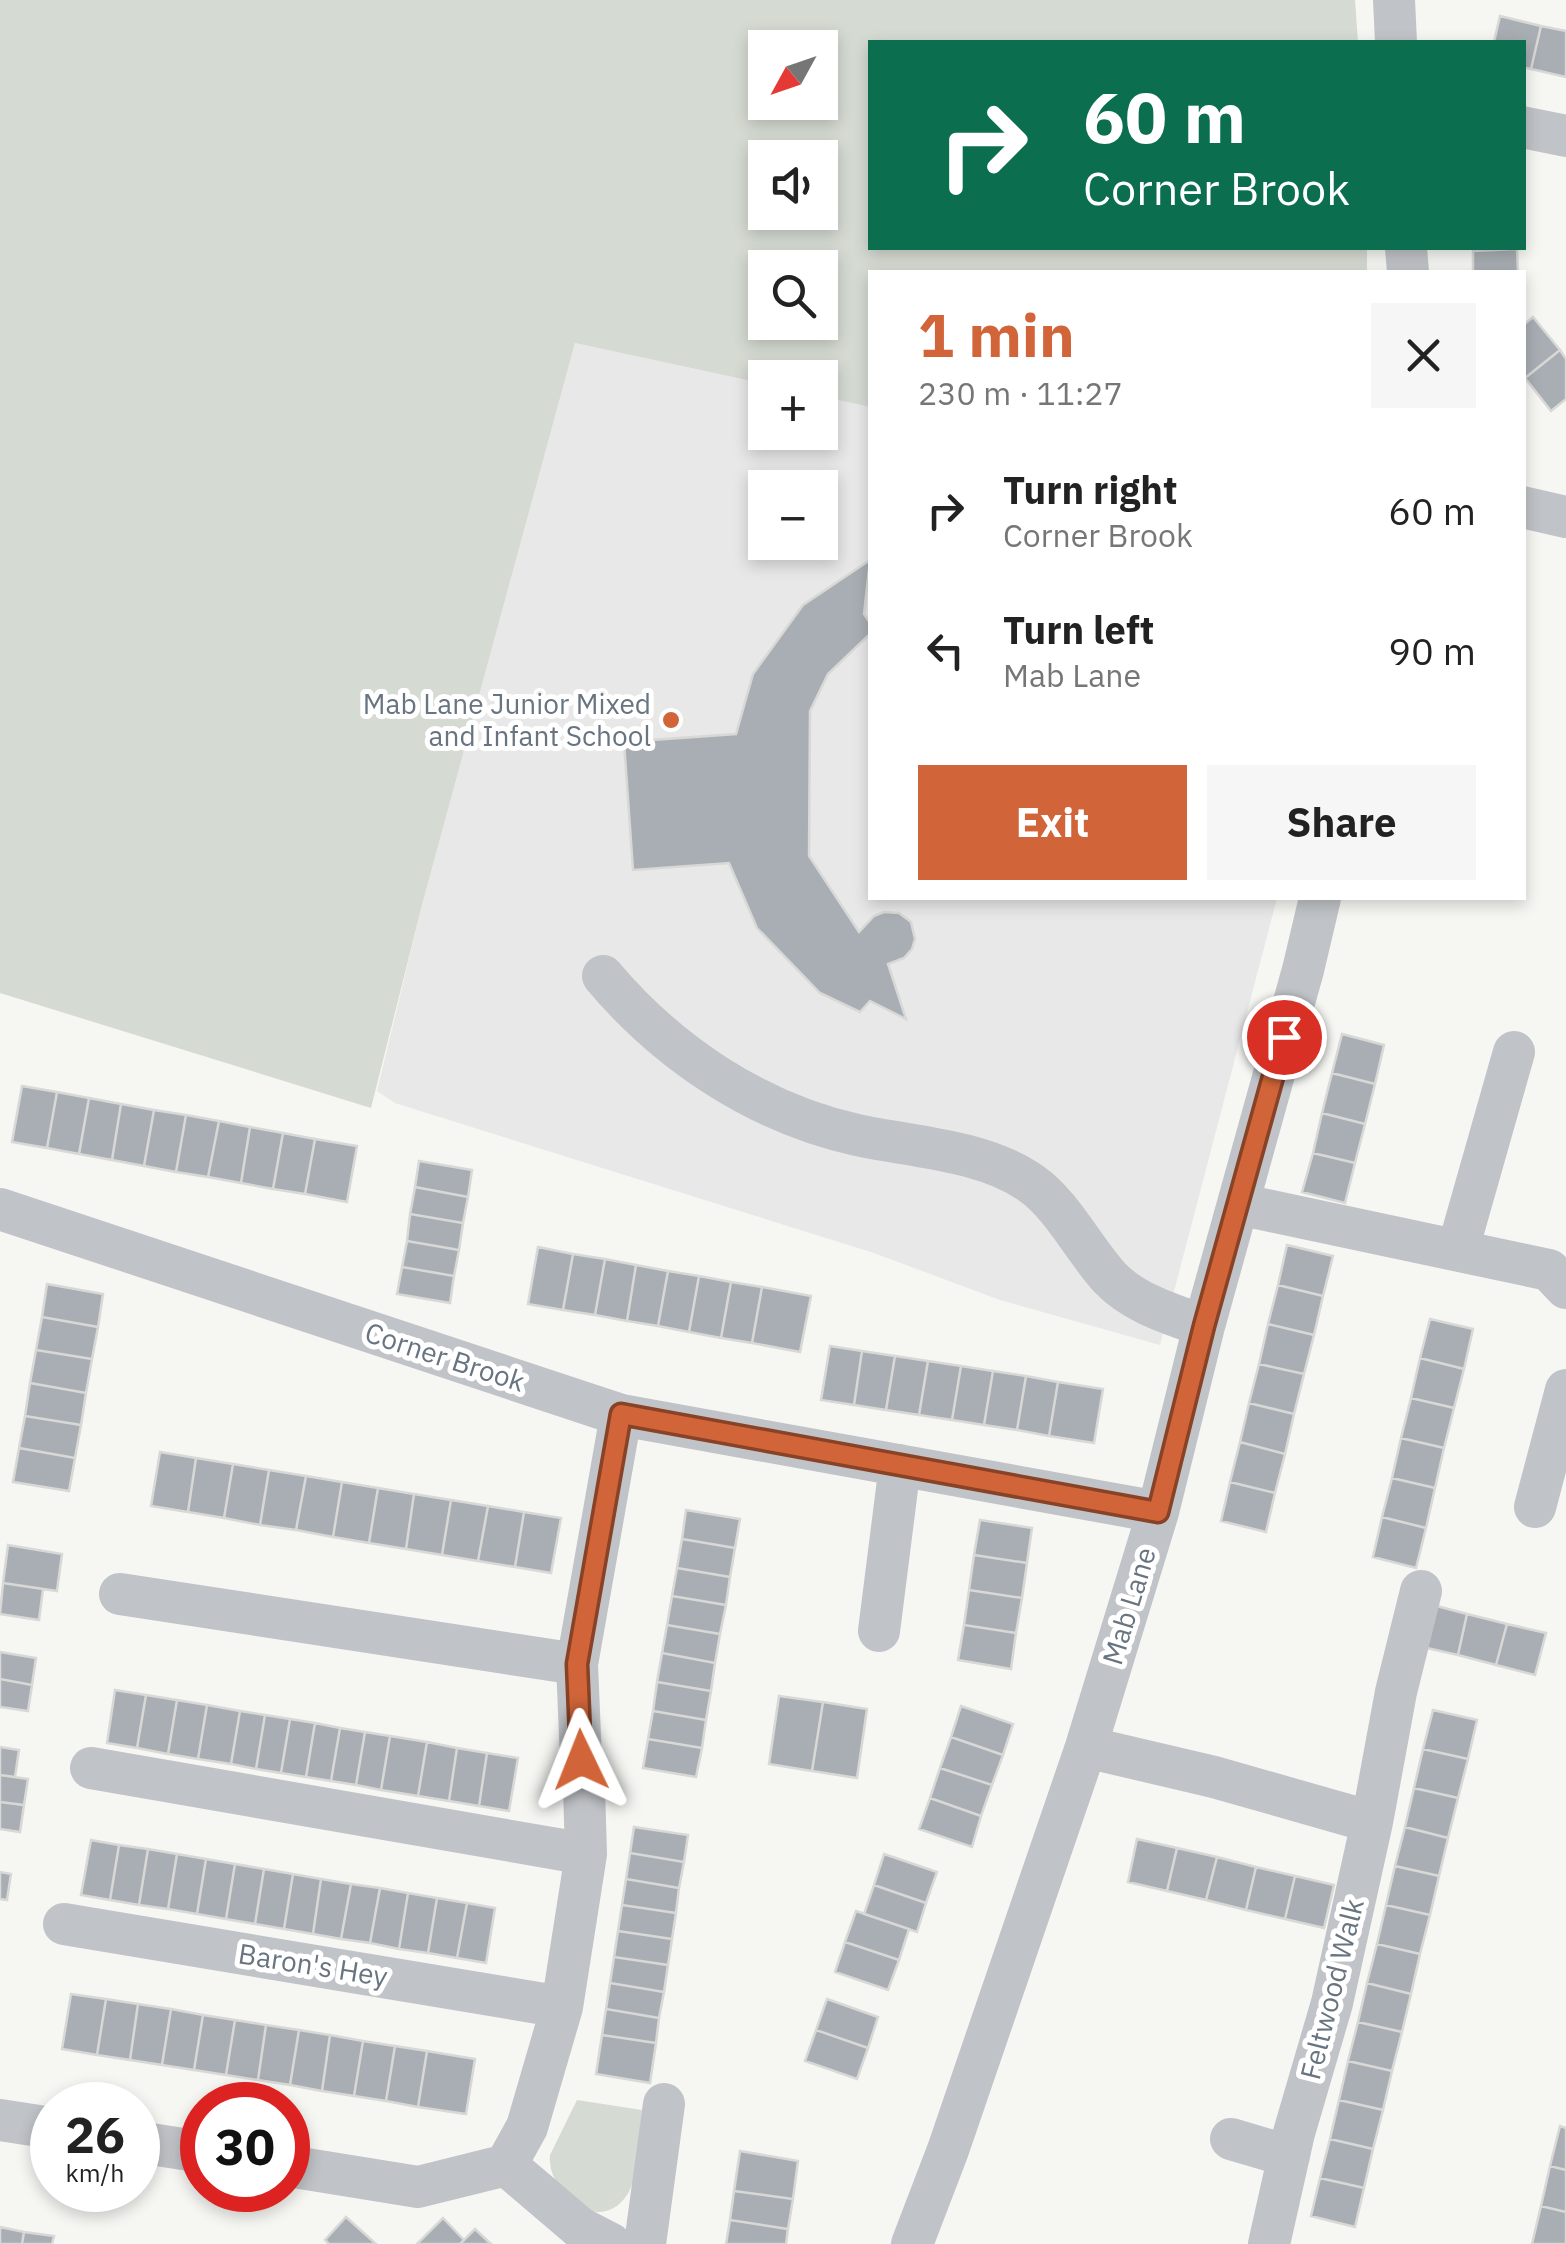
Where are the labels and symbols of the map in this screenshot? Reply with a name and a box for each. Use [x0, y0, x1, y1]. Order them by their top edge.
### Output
north arrow [748, 30, 838, 120]
place label: Mab Lane Junior Mixed and Infant School [363, 685, 651, 754]
marker: Mab Lane Junior Mixed and Infant School [660, 709, 682, 731]
pin [1242, 995, 1327, 1080]
street label: Corner Brook [360, 1313, 530, 1400]
street label: Mab Lane [1093, 1543, 1164, 1669]
position arrow [529, 1708, 633, 1812]
street label: Feltwood Walk [1291, 1894, 1372, 2083]
street label: Baron's Hey [236, 1934, 390, 1995]
speed limit sign: 30 [180, 2082, 310, 2212]

